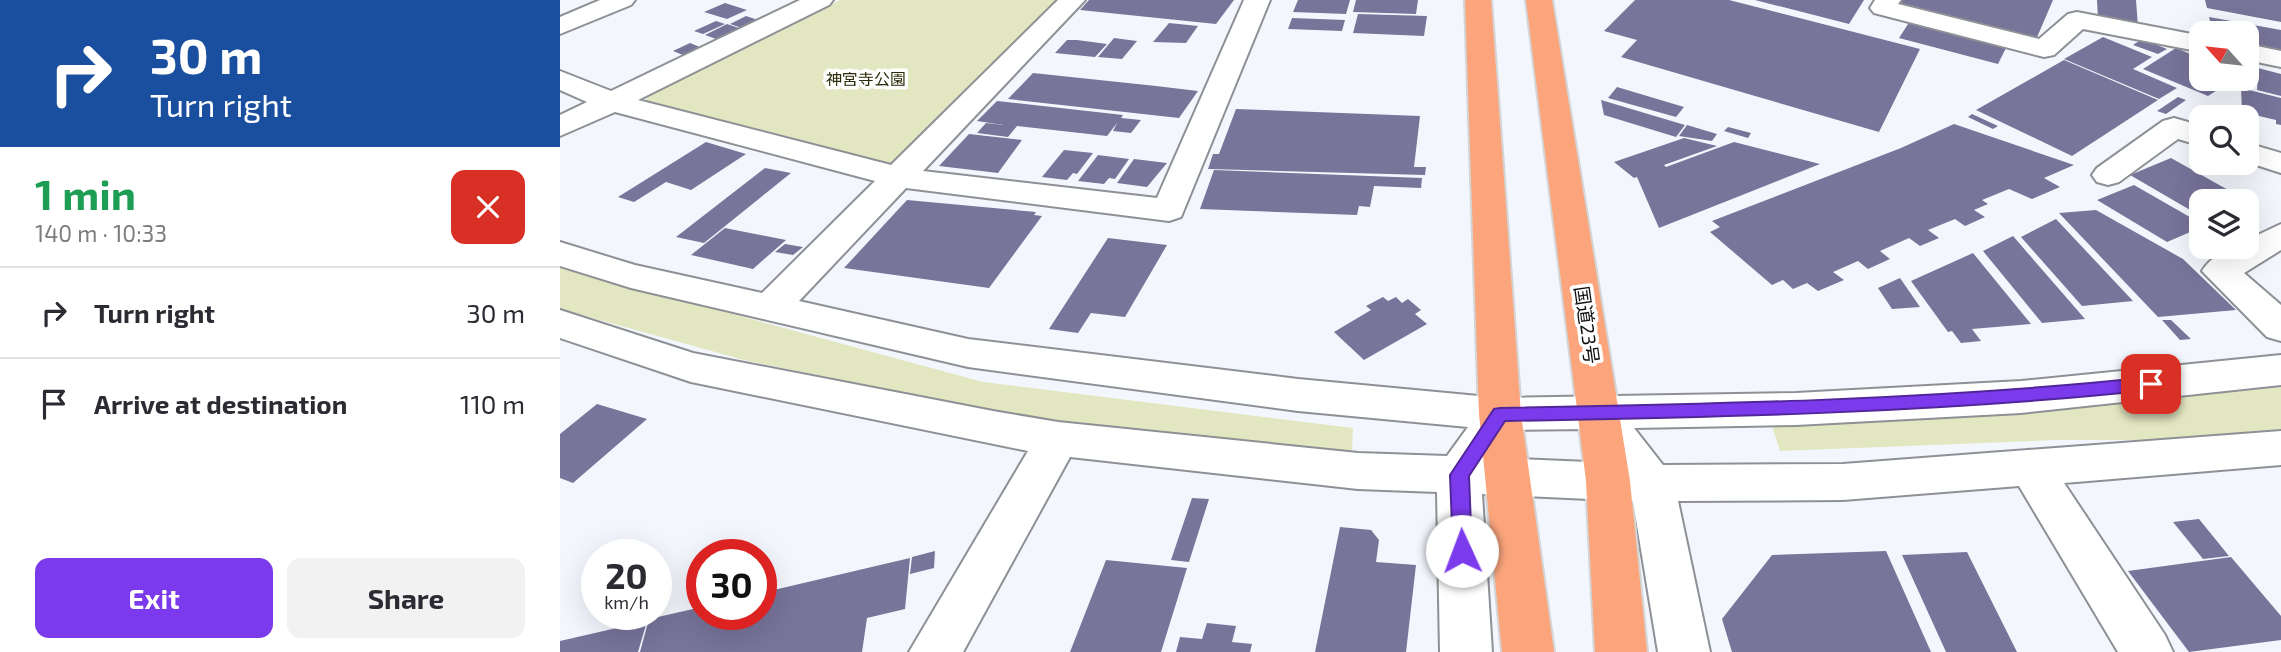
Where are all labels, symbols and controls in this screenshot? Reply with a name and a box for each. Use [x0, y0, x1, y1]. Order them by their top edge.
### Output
north arrow [2189, 21, 2259, 91]
map controls [2189, 21, 2259, 259]
text: 30 m [150, 25, 262, 84]
icon: right [35, 28, 126, 119]
park label: 神宮寺公園 [826, 69, 906, 88]
text: Turn right [150, 85, 292, 123]
button: search [2189, 105, 2259, 175]
text: 1 min [35, 168, 136, 218]
button: close [451, 170, 525, 244]
button: layers [2189, 189, 2259, 259]
text: 140 m · 10:33 [35, 219, 167, 247]
street label: 国道23号 [1571, 285, 1604, 365]
icon: right [35, 294, 73, 332]
text: Turn right [94, 297, 215, 328]
text: 30 m [466, 297, 525, 328]
pin [2121, 354, 2181, 414]
icon: arrive [2132, 365, 2170, 403]
icon: arrive [35, 385, 73, 423]
text: Arrive at destination [94, 388, 347, 419]
text: 110 m [460, 388, 525, 419]
position arrow [1425, 514, 1499, 588]
speed limit sign: 30 [686, 539, 777, 630]
text: 20 [605, 554, 648, 596]
button: Exit [35, 558, 273, 638]
button: Share [287, 558, 525, 638]
text: km/h [604, 591, 649, 613]

